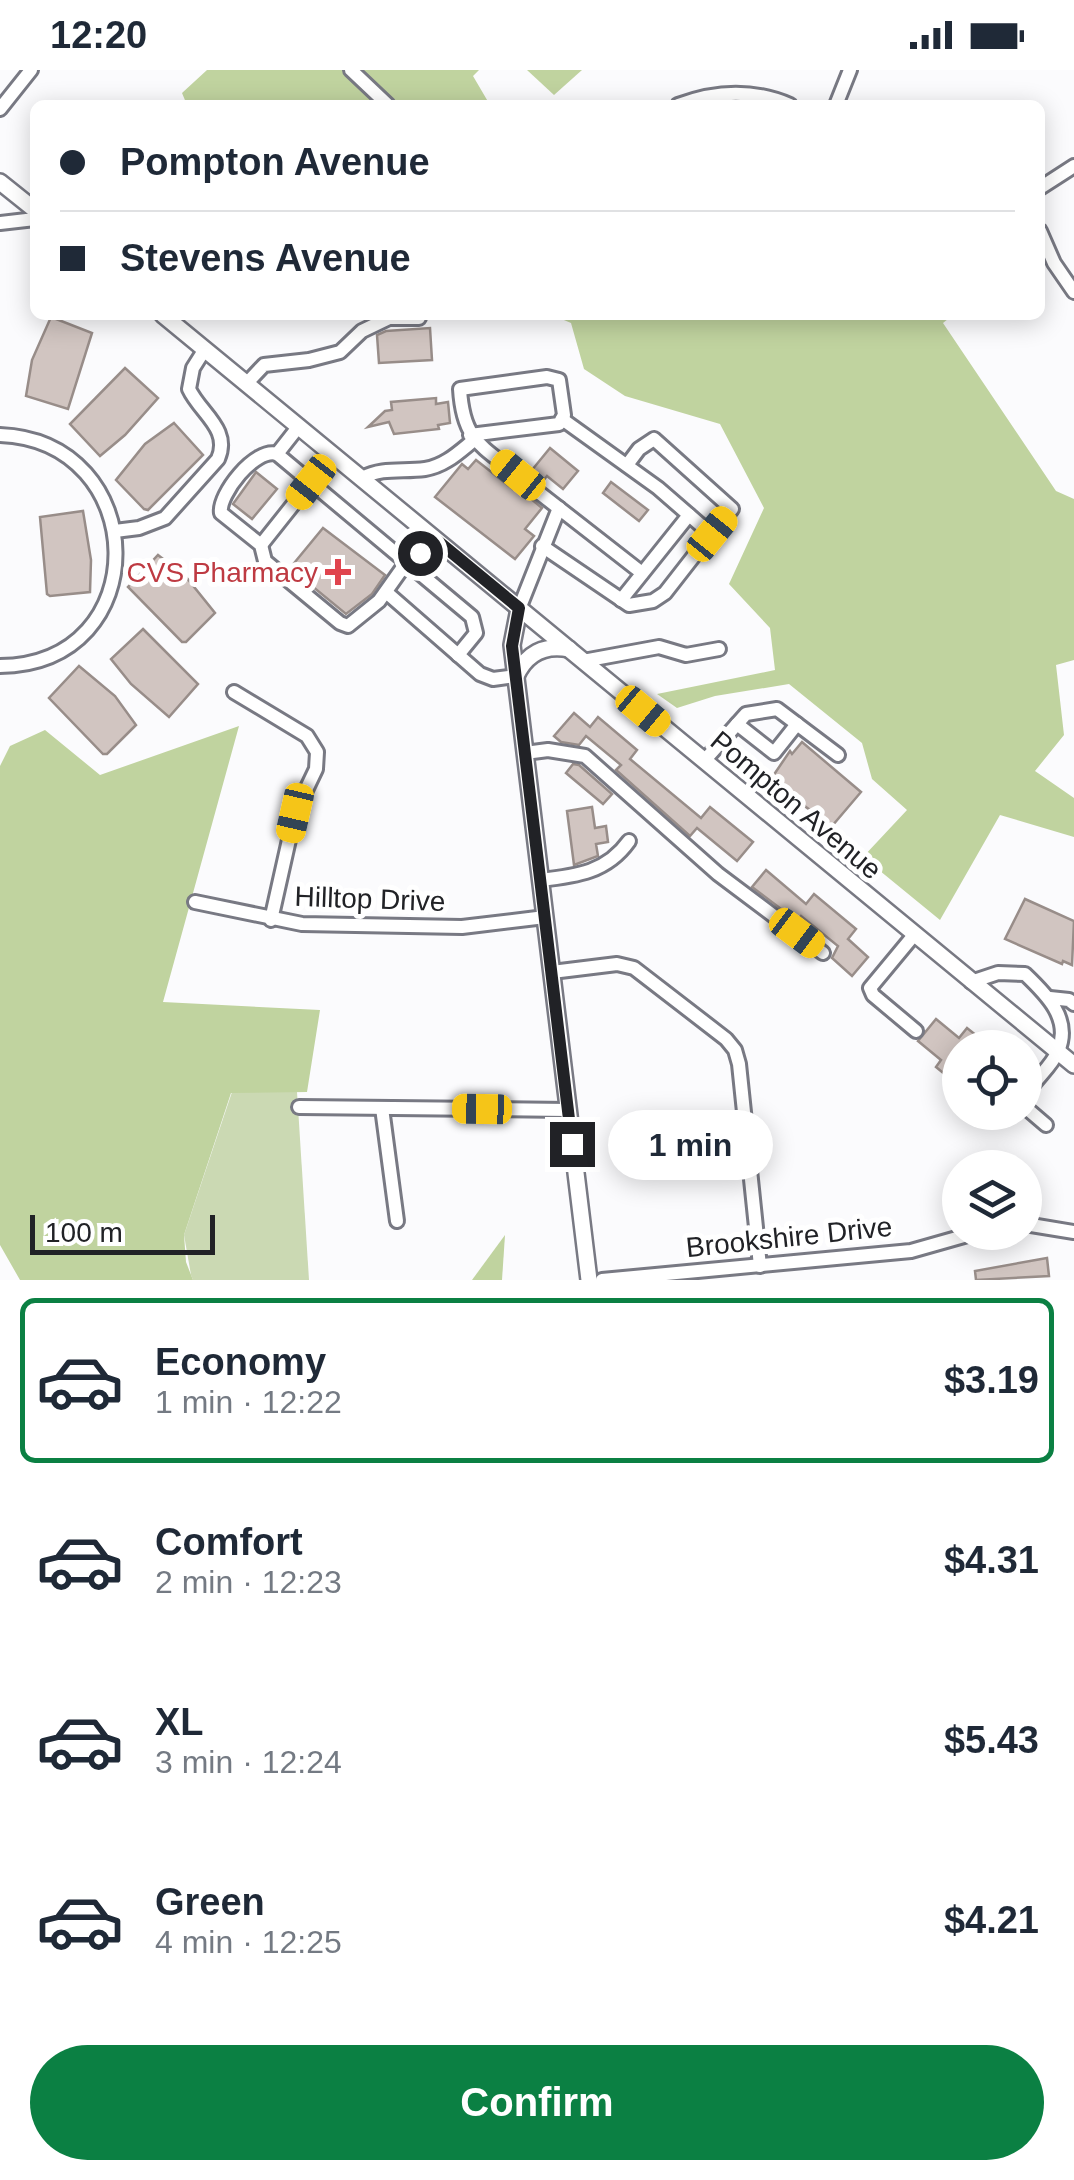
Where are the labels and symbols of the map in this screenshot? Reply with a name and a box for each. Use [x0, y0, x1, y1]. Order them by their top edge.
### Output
car [485, 444, 551, 506]
car [281, 449, 341, 515]
car [681, 501, 743, 567]
route start [398, 531, 443, 576]
place label: CVS Pharmacy [127, 557, 318, 588]
marker: CVS Pharmacy [327, 561, 349, 583]
car [610, 680, 676, 742]
street label: Pompton Avenue [705, 725, 887, 885]
car [274, 780, 316, 846]
street label: Hilltop Drive [294, 881, 446, 917]
car [764, 903, 830, 963]
car [452, 1093, 512, 1125]
callout: 1 min [607, 1109, 772, 1179]
route end [550, 1122, 595, 1167]
scale bar [30, 1210, 215, 1254]
street label: Brookshire Drive [684, 1211, 894, 1263]

